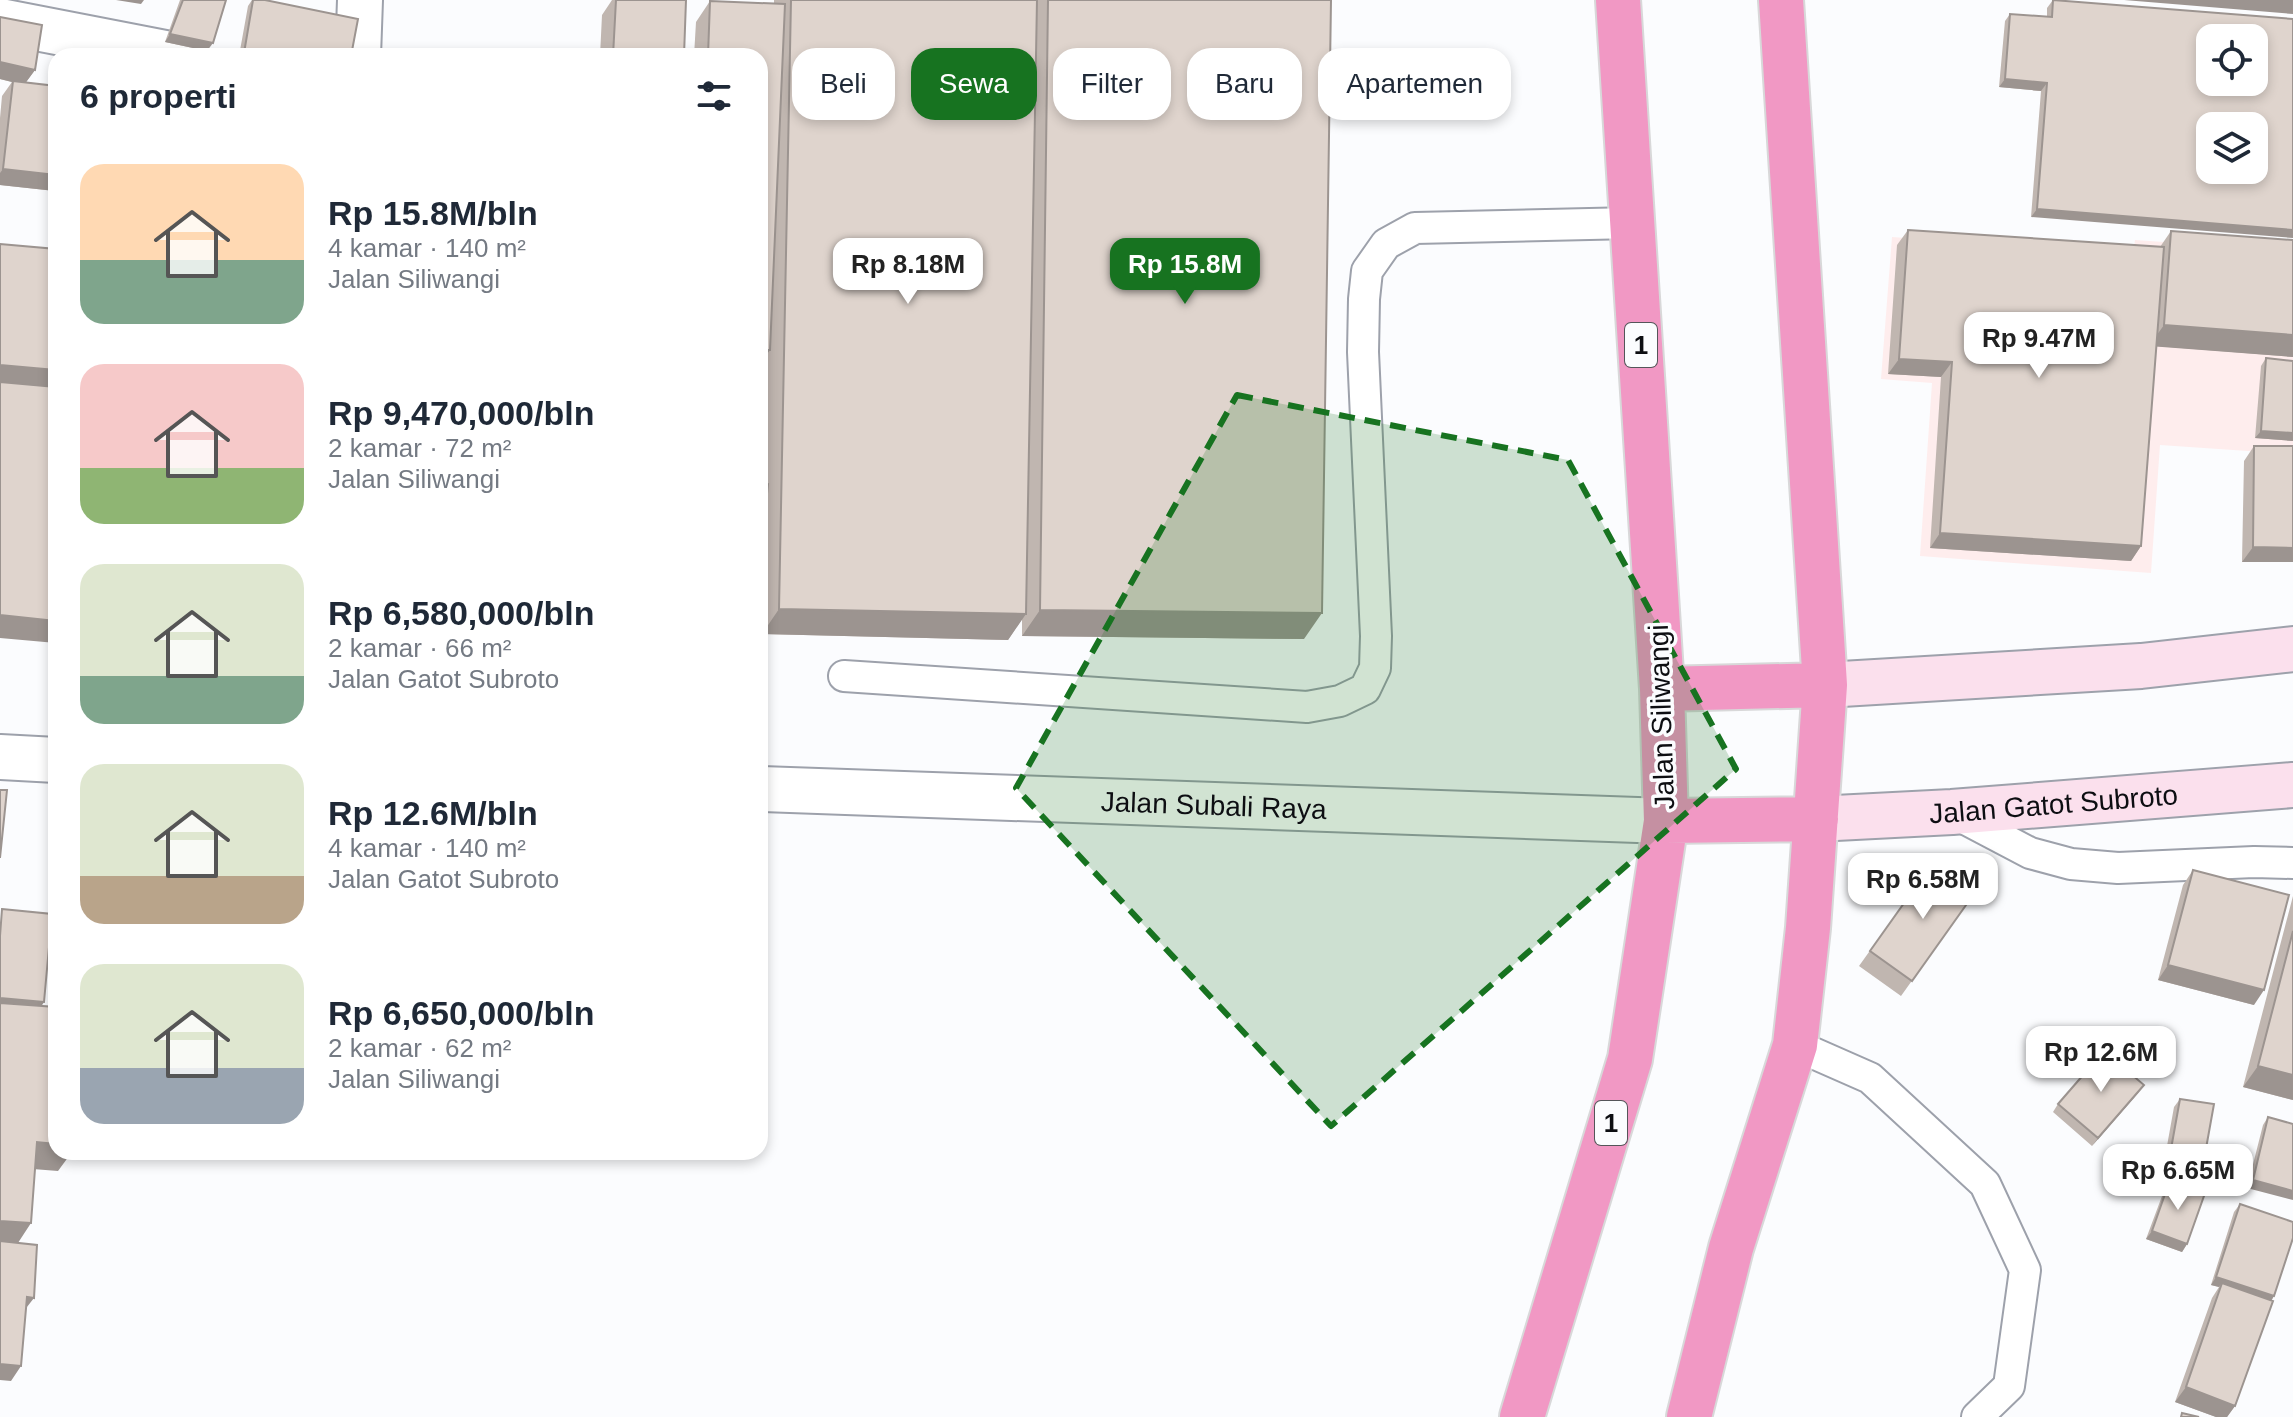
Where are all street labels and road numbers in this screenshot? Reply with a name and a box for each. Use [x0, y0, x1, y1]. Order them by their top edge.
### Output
road number: 1 [1625, 323, 1657, 367]
street label: Jalan Siliwangi [1643, 624, 1680, 810]
street label: Jalan Gatot Subroto [1929, 779, 2179, 829]
street label: Jalan Subali Raya [1100, 786, 1328, 825]
road number: 1 [1595, 1101, 1627, 1145]

